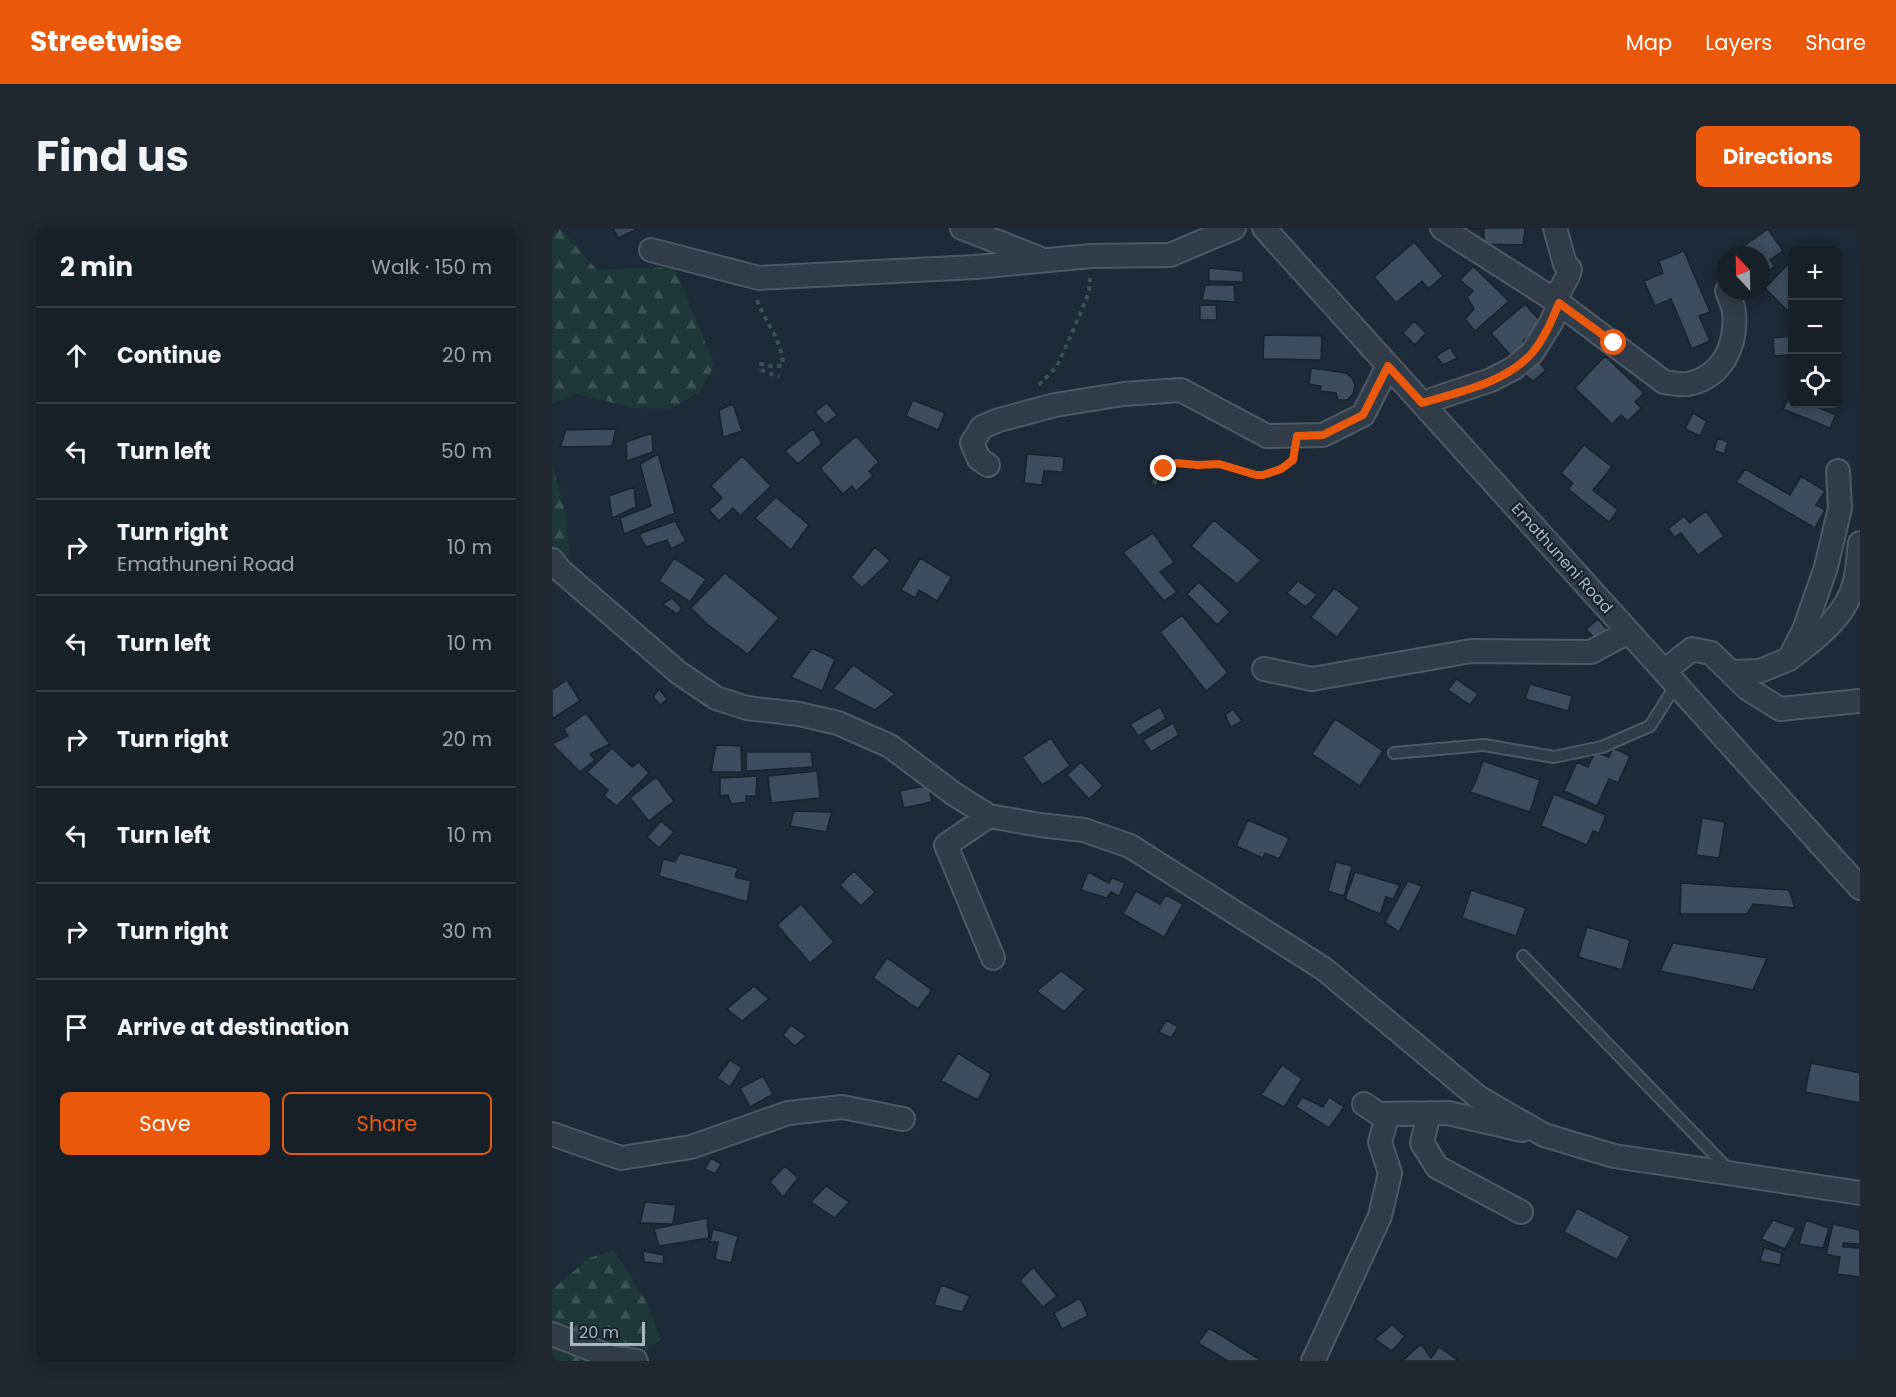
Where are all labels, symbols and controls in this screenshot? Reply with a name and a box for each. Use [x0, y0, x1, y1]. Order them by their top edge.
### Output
text: Streetwise [30, 22, 182, 61]
text: Map [1626, 28, 1672, 57]
text: Layers [1705, 28, 1772, 57]
text: Share [1805, 28, 1866, 57]
button: Directions [1696, 126, 1860, 187]
text: Find us [36, 127, 189, 186]
north arrow [1716, 246, 1770, 300]
map controls [1788, 246, 1842, 408]
button: + [1788, 246, 1842, 300]
text: 2 min [60, 249, 133, 285]
text: Walk · 150 m [371, 253, 492, 281]
button: − [1788, 300, 1842, 354]
route start [1600, 329, 1626, 355]
icon: ahead [60, 339, 93, 372]
text: Continue [117, 340, 221, 371]
text: 20 m [442, 341, 492, 369]
button: locate [1788, 354, 1842, 408]
icon: left [60, 435, 93, 468]
text: Turn left [117, 436, 211, 467]
text: 50 m [441, 437, 492, 465]
route end [1150, 455, 1176, 481]
street label: Emathuneni Road [1506, 498, 1618, 618]
text: Turn right [117, 517, 228, 548]
icon: right [60, 531, 93, 564]
text: 10 m [447, 533, 492, 561]
text: Emathuneni Road [117, 550, 295, 578]
icon: left [60, 627, 93, 660]
text: Turn left [117, 628, 211, 659]
text: 10 m [447, 629, 492, 657]
icon: right [60, 723, 93, 756]
text: Turn right [117, 724, 228, 755]
text: 20 m [442, 725, 492, 753]
icon: left [60, 819, 93, 852]
text: Turn left [117, 820, 211, 851]
text: 10 m [447, 821, 492, 849]
icon: right [60, 915, 93, 948]
text: Turn right [117, 916, 228, 947]
text: 30 m [442, 917, 492, 945]
icon: arrive [60, 1011, 93, 1044]
text: Arrive at destination [117, 1012, 349, 1043]
button: Save [60, 1092, 270, 1155]
button: Share [282, 1092, 492, 1155]
scale bar [570, 1319, 645, 1346]
text: 20 m [579, 1321, 619, 1344]

